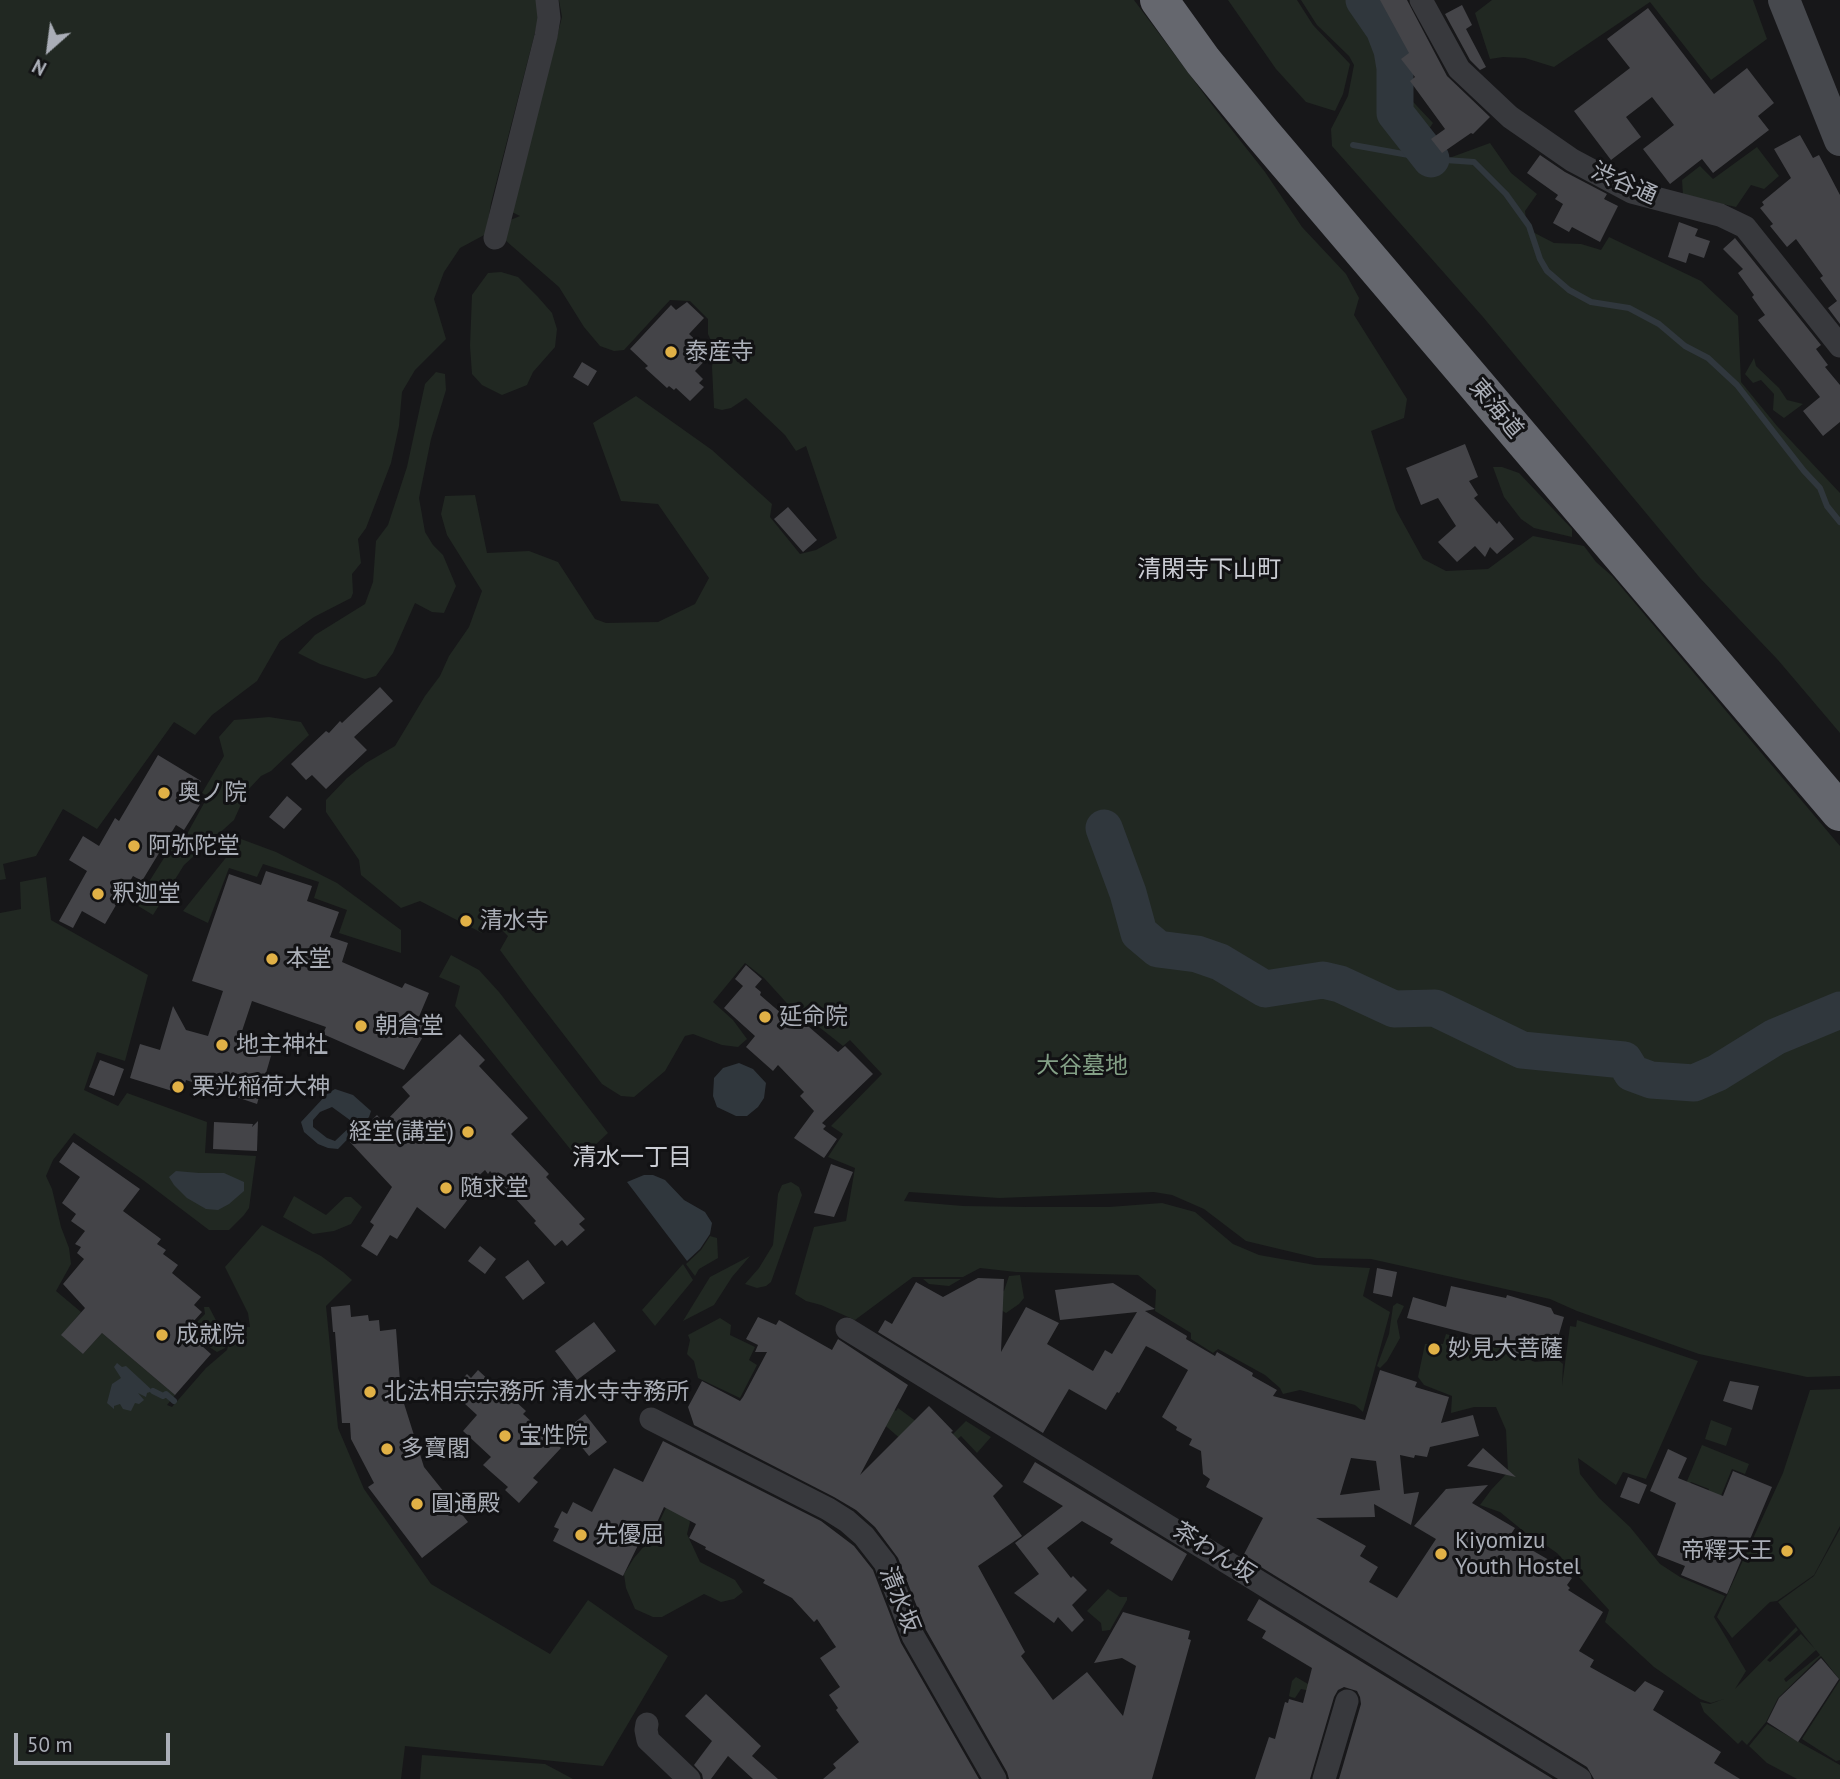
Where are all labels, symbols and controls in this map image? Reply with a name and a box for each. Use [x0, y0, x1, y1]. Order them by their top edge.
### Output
north arrow [14, 14, 84, 84]
text: N [28, 54, 50, 81]
street label: 渋谷通 [1587, 157, 1661, 211]
place label: 泰産寺 [685, 338, 754, 366]
marker: 泰産寺 [663, 344, 679, 360]
street label: 東海道 [1463, 374, 1529, 444]
district label: 清閑寺下山町 [1137, 556, 1281, 584]
place label: 奥ノ院 [178, 779, 247, 807]
marker: 奥ノ院 [156, 785, 172, 801]
place label: 阿弥陀堂 [148, 832, 240, 860]
marker: 阿弥陀堂 [126, 838, 142, 854]
place label: 釈迦堂 [112, 880, 181, 908]
marker: 釈迦堂 [90, 886, 106, 902]
place label: 清水寺 [480, 907, 549, 935]
marker: 清水寺 [458, 913, 474, 929]
place label: 本堂 [286, 945, 332, 973]
marker: 本堂 [264, 951, 280, 967]
place label: 延命院 [779, 1003, 848, 1031]
marker: 延命院 [757, 1009, 773, 1025]
place label: 朝倉堂 [375, 1012, 444, 1040]
marker: 朝倉堂 [353, 1018, 369, 1034]
place label: 地主神社 [236, 1031, 328, 1059]
marker: 地主神社 [214, 1037, 230, 1053]
park label: 大谷墓地 [1036, 1052, 1128, 1080]
place label: 栗光稲荷大神 [192, 1073, 330, 1101]
marker: 栗光稲荷大神 [170, 1079, 186, 1095]
place label: 経堂(講堂) [349, 1118, 454, 1146]
marker: 経堂(講堂) [460, 1124, 476, 1140]
district label: 清水一丁目 [572, 1144, 692, 1172]
place label: 随求堂 [460, 1174, 529, 1202]
marker: 随求堂 [438, 1180, 454, 1196]
place label: 成就院 [176, 1321, 245, 1349]
marker: 成就院 [154, 1327, 170, 1343]
place label: 妙見大菩薩 [1448, 1335, 1563, 1363]
marker: 妙見大菩薩 [1426, 1341, 1442, 1357]
place label: 北法相宗宗務所 清水寺寺務所 [384, 1378, 689, 1406]
marker: 北法相宗宗務所 清水寺寺務所 [362, 1384, 378, 1400]
place label: 宝性院 [519, 1422, 588, 1450]
marker: 宝性院 [497, 1428, 513, 1444]
place label: 多寶閣 [401, 1435, 470, 1463]
marker: 多寶閣 [379, 1441, 395, 1457]
place label: 圓通殿 [431, 1490, 500, 1518]
marker: 圓通殿 [409, 1496, 425, 1512]
street label: 茶わん坂 [1168, 1517, 1260, 1589]
place label: 先優屈 [595, 1521, 664, 1549]
marker: 先優屈 [573, 1527, 589, 1543]
place label: Kiyomizu Youth Hostel [1455, 1527, 1581, 1581]
place label: 帝釋天王 [1681, 1537, 1773, 1565]
marker: 帝釋天王 [1779, 1543, 1795, 1559]
marker: Kiyomizu Youth Hostel [1433, 1546, 1449, 1562]
street label: 清水坂 [873, 1563, 925, 1637]
scale bar [18, 1720, 173, 1764]
text: 50 m [27, 1731, 73, 1758]

